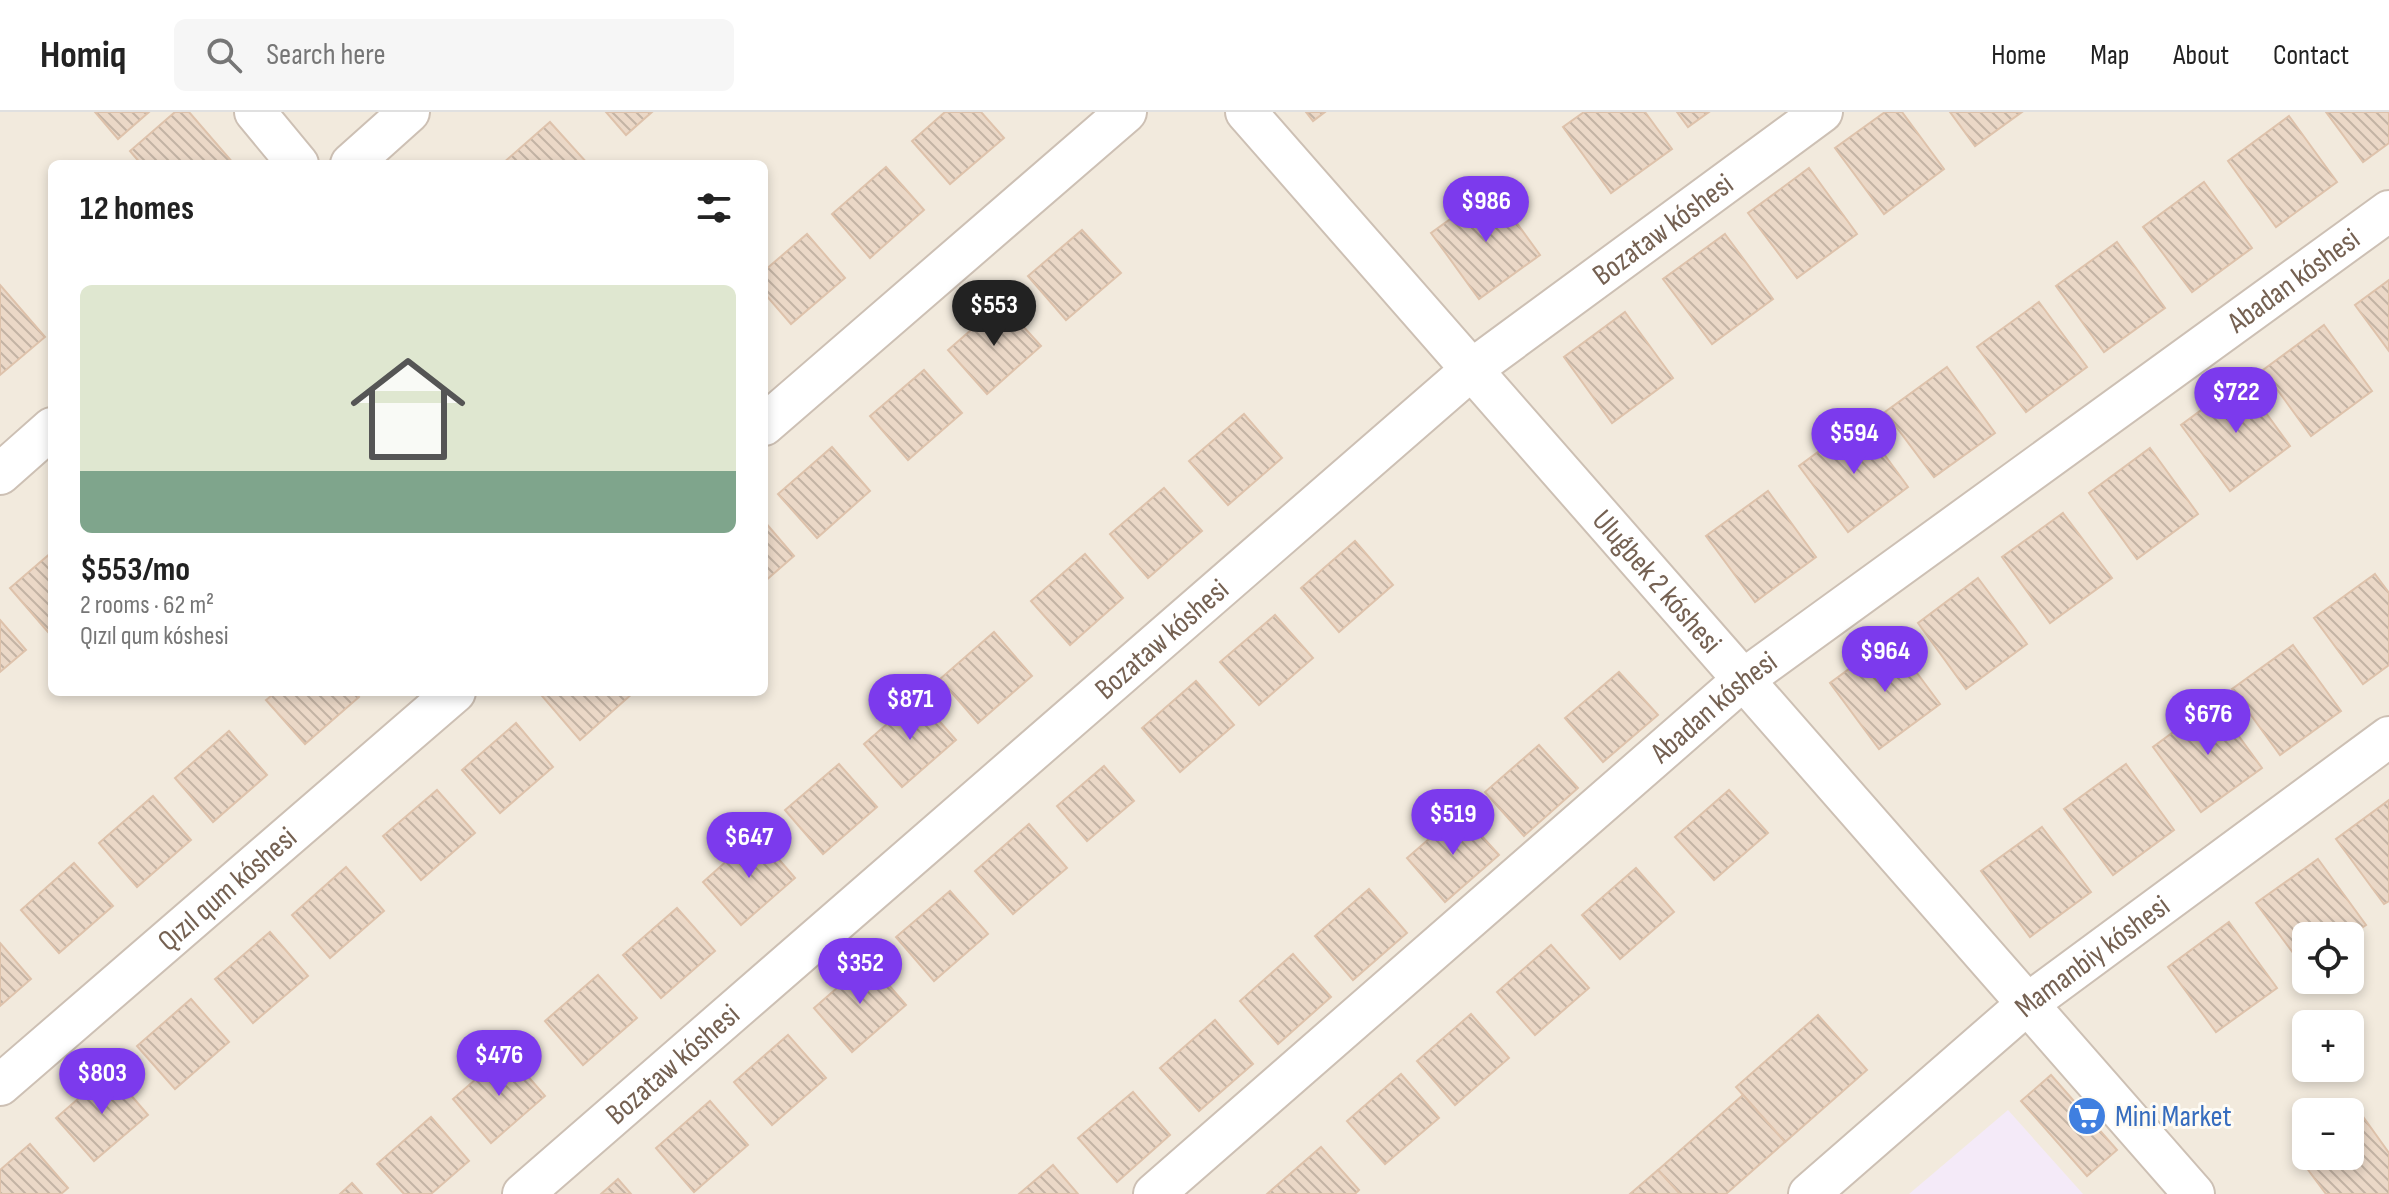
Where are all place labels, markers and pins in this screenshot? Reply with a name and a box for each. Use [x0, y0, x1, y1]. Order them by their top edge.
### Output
pin: $986 [1439, 176, 1533, 244]
pin: $553 [947, 280, 1041, 348]
pin: $722 [2189, 367, 2283, 435]
pin: $594 [1807, 408, 1901, 476]
pin: $964 [1838, 626, 1932, 694]
pin: $871 [863, 674, 957, 742]
pin: $676 [2161, 689, 2255, 757]
pin: $519 [1406, 789, 1500, 857]
pin: $647 [702, 812, 796, 880]
pin: $352 [813, 938, 907, 1006]
pin: $476 [452, 1030, 546, 1098]
pin: $803 [55, 1048, 149, 1116]
supermarket icon: Mini Market [2066, 1095, 2108, 1137]
place label: Mini Market [2115, 1099, 2232, 1135]

